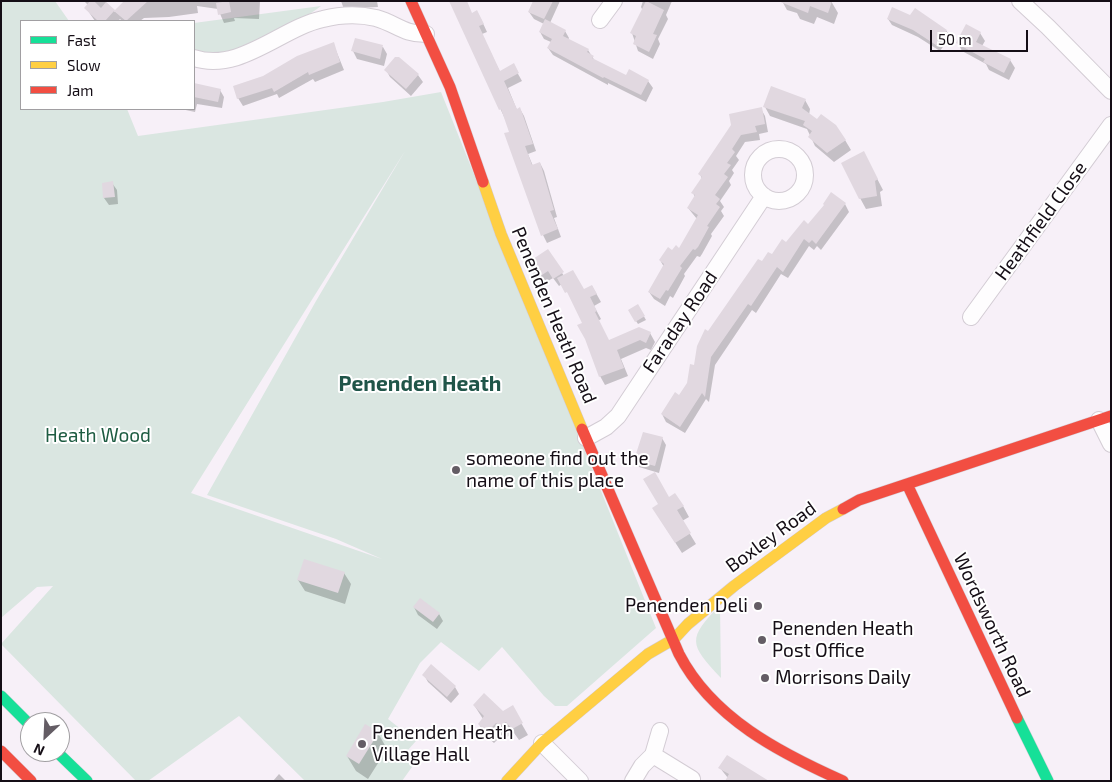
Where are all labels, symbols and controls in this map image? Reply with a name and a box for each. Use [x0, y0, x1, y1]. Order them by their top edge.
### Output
legend [20, 20, 195, 110]
scale bar [932, 20, 1030, 52]
text: 50 m [938, 30, 972, 48]
text: Fast [67, 31, 96, 49]
text: Slow [67, 56, 101, 74]
text: Jam [67, 81, 93, 99]
street label: Heathfield Close [990, 157, 1092, 285]
street label: Penenden Heath Road [506, 223, 602, 407]
street label: Faraday Road [638, 267, 722, 377]
district label: Penenden Heath [339, 371, 501, 397]
park label: Heath Wood [45, 425, 151, 447]
place label: someone find out the name of this place [466, 448, 649, 492]
marker: someone find out the name of this place [450, 464, 462, 476]
street label: Boxley Road [721, 497, 821, 577]
street label: Wordsworth Road [949, 549, 1035, 701]
place label: Penenden Deli [625, 595, 748, 617]
marker: Penenden Deli [752, 600, 764, 612]
place label: Penenden Heath Post Office [772, 618, 914, 662]
marker: Penenden Heath Post Office [756, 634, 768, 646]
place label: Morrisons Daily [775, 667, 911, 689]
marker: Morrisons Daily [759, 672, 771, 684]
north arrow [20, 712, 70, 762]
place label: Penenden Heath Village Hall [372, 722, 514, 766]
marker: Penenden Heath Village Hall [356, 738, 368, 750]
text: N [31, 740, 47, 760]

